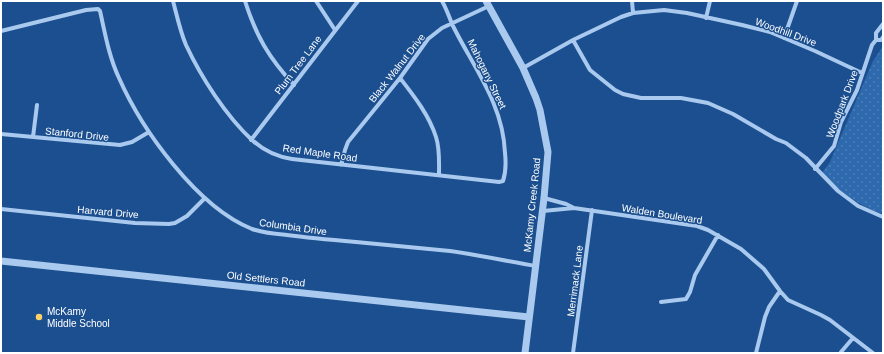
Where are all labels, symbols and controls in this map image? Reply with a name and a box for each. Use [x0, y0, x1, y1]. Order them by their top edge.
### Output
street label: Woodhill Drive [754, 16, 818, 48]
street label: Black Walnut Drive [367, 31, 427, 105]
street label: Plum Tree Lane [272, 33, 324, 97]
street label: Mahogany Street [465, 37, 509, 111]
street label: Woodpark Drive [824, 68, 860, 139]
street label: Stanford Drive [45, 125, 110, 143]
street label: Red Maple Road [282, 142, 358, 164]
street label: McKamy Creek Road [522, 157, 542, 253]
street label: Walden Boulevard [621, 202, 703, 226]
street label: Harvard Drive [77, 204, 140, 220]
street label: Columbia Drive [258, 217, 328, 237]
street label: Merrimack Lane [565, 244, 585, 317]
street label: Old Settlers Road [226, 269, 306, 289]
place label: McKamy Middle School [47, 306, 110, 329]
marker: McKamy Middle School [34, 312, 44, 322]

